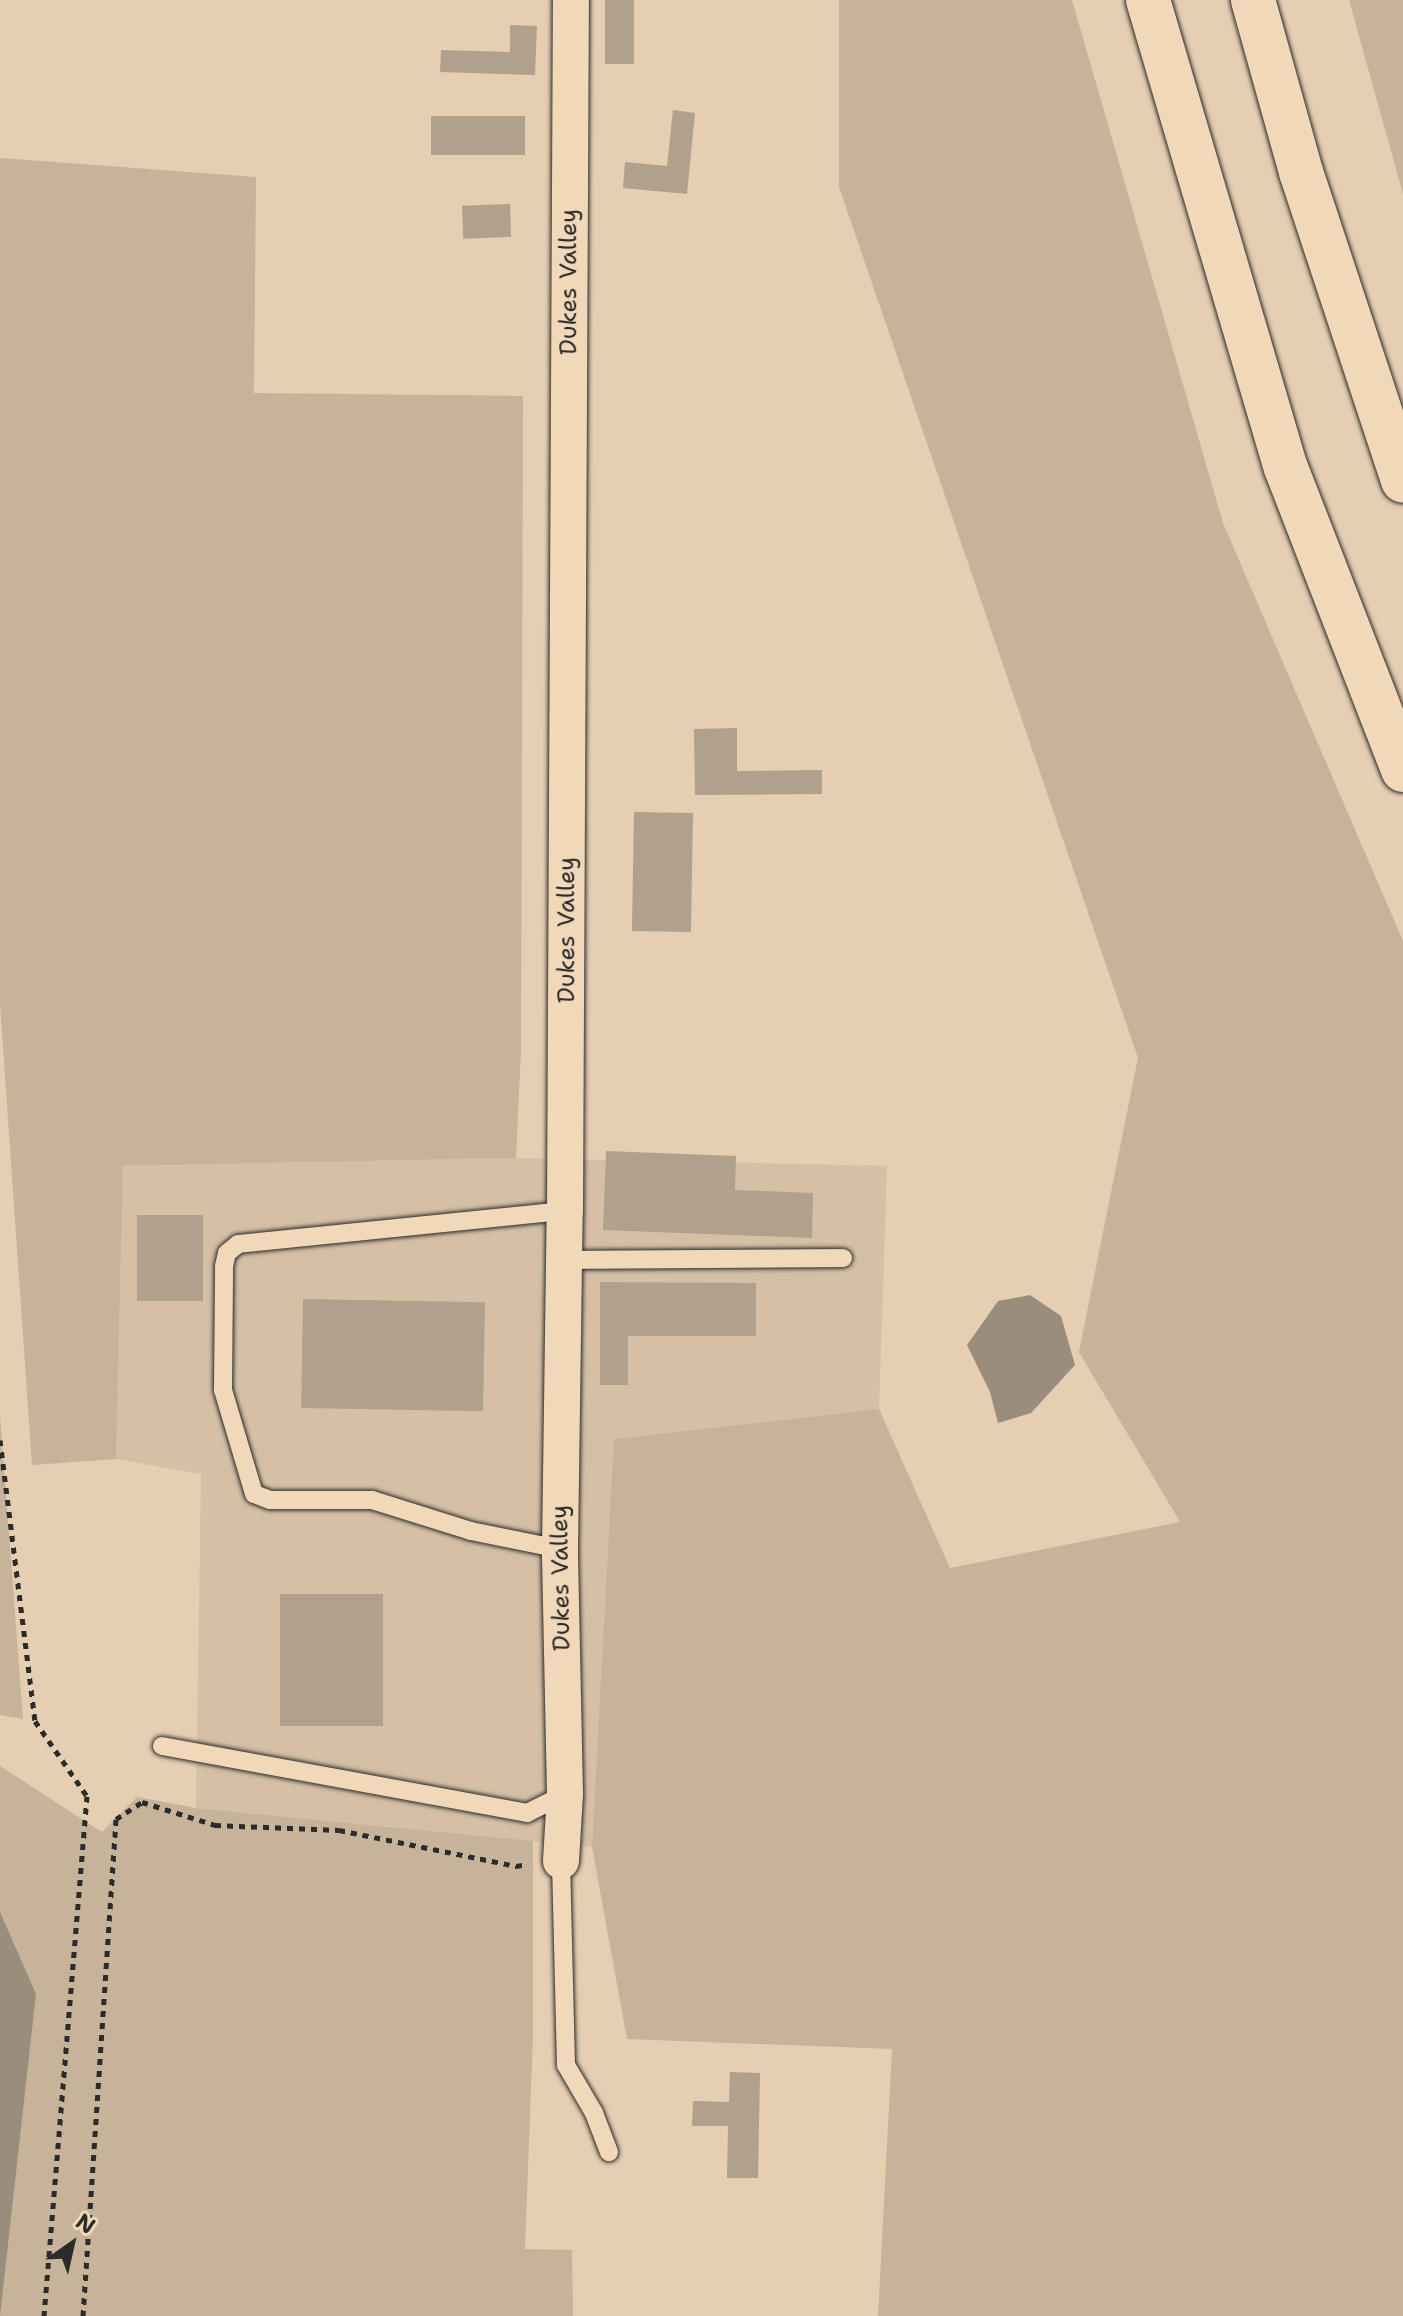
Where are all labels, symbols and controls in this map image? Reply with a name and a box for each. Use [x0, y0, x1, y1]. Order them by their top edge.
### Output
street label: Dukes Valley [555, 209, 583, 355]
street label: Dukes Valley [553, 857, 581, 1003]
street label: Dukes Valley [545, 1505, 577, 1651]
north arrow [32, 2204, 112, 2284]
text: N [70, 2207, 101, 2241]

